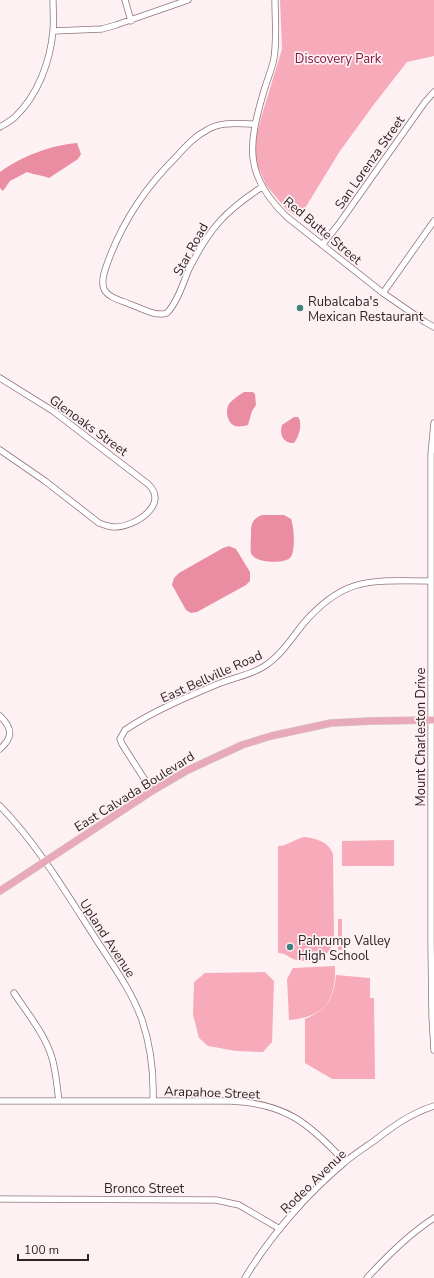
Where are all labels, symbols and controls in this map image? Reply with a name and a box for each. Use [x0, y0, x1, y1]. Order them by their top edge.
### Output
park label: Discovery Park [295, 50, 382, 68]
street label: San Lorenza Street [331, 112, 409, 213]
street label: Red Butte Street [279, 193, 366, 269]
street label: Star Road [169, 220, 213, 279]
place label: Rubalcaba's Mexican Restaurant [308, 293, 424, 326]
marker: Rubalcaba's Mexican Restaurant [295, 303, 305, 313]
street label: Glenoaks Street [45, 391, 132, 461]
street label: East Bellville Road [158, 646, 265, 707]
street label: Mount Charleston Drive [412, 668, 430, 806]
street label: East Calvada Boulevard [71, 748, 198, 836]
street label: Upland Avenue [75, 896, 139, 981]
place label: Pahrump Valley High School [298, 932, 391, 965]
marker: Pahrump Valley High School [285, 942, 295, 952]
street label: Arapahoe Street [164, 1082, 261, 1104]
street label: Rodeo Avenue [277, 1146, 351, 1218]
street label: Bronco Street [104, 1180, 184, 1198]
scale bar [18, 1236, 88, 1262]
text: 100 m [24, 1242, 59, 1258]

